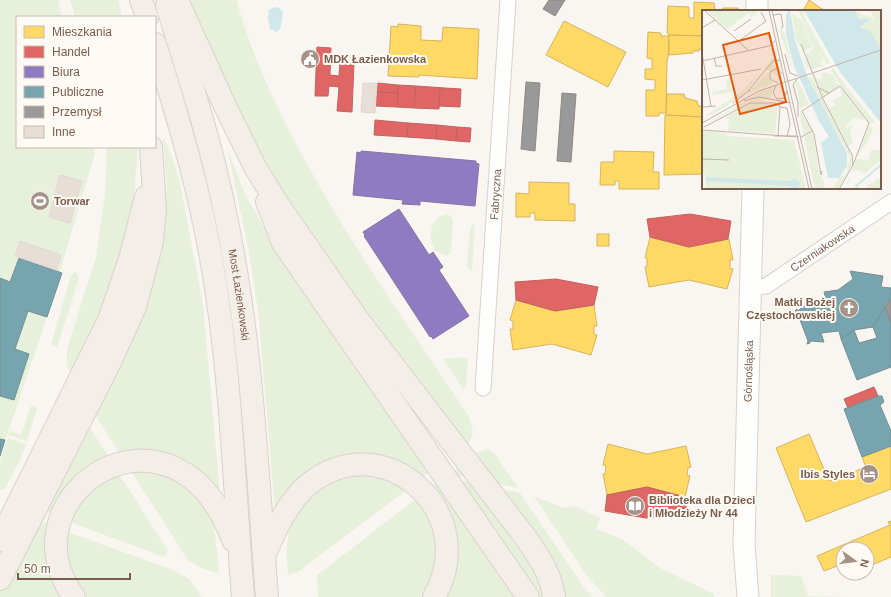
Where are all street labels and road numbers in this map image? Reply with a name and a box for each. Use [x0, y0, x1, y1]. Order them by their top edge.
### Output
street label: Fabryczna [488, 167, 503, 220]
street label: Czerniakowska [788, 222, 857, 274]
street label: Most Łazienkowski [226, 248, 252, 341]
street label: Górnośląska [742, 339, 755, 402]

